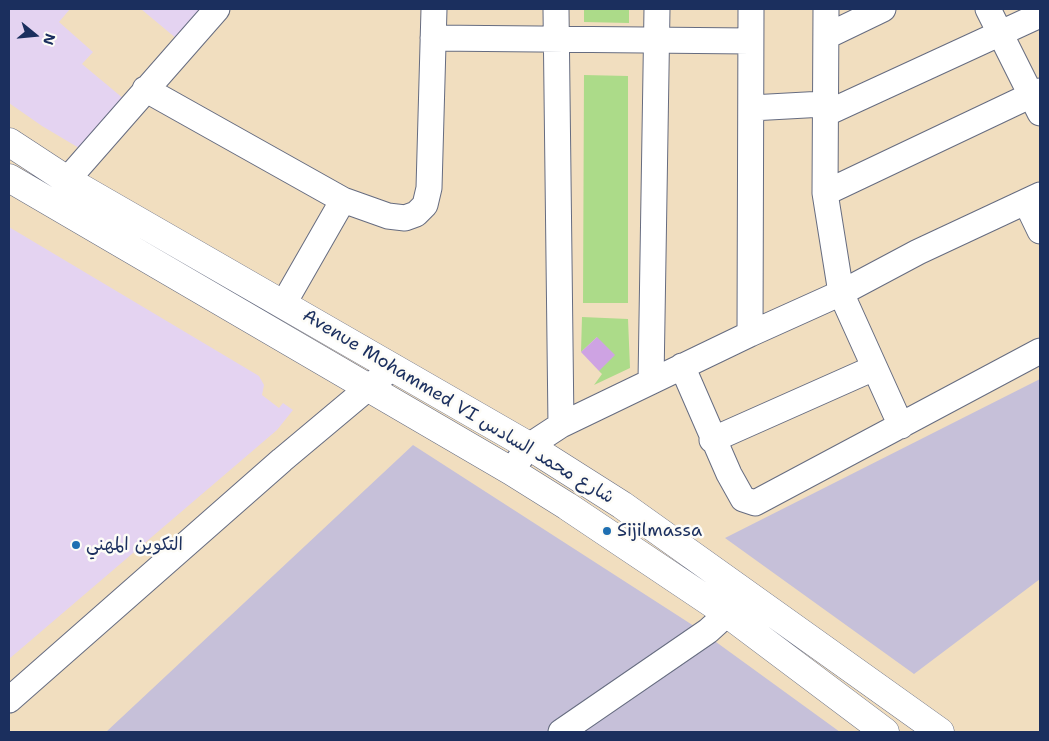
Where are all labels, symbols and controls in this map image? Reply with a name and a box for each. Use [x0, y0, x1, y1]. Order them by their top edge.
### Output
north arrow [10, 10, 60, 60]
text: N [39, 31, 60, 47]
street label: Avenue Mohammed VI شارع محمد السادس [298, 305, 618, 509]
place label: Sijilmassa [617, 520, 702, 542]
marker: Sijilmassa [601, 525, 613, 537]
place label: التكوين المهني [86, 534, 183, 556]
marker: التكوين المهني [70, 539, 82, 551]

